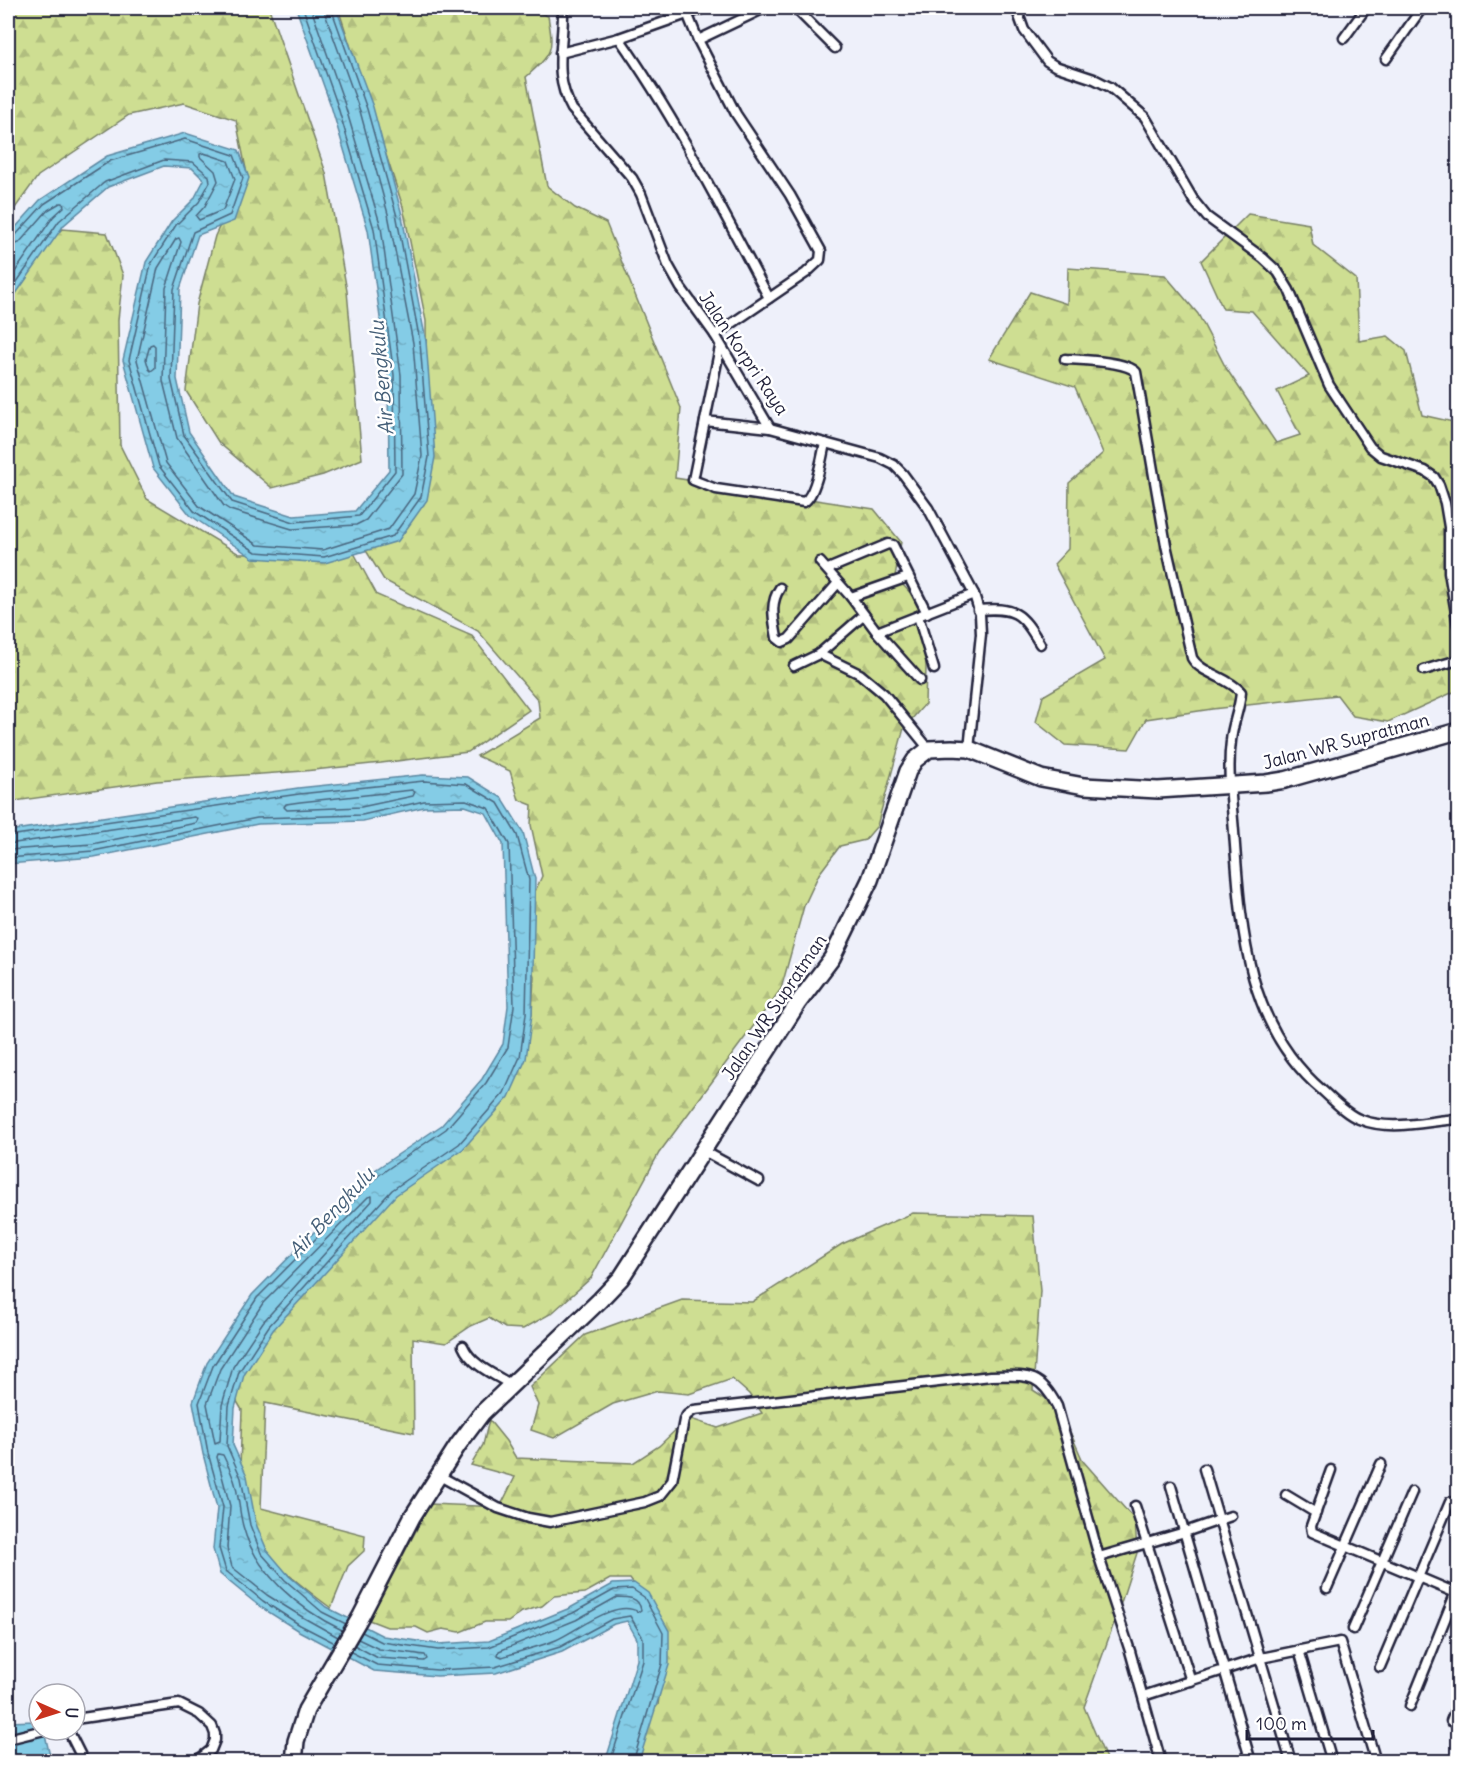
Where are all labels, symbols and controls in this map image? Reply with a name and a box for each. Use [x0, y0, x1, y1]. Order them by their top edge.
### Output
street label: Jalan Korpri Raya [694, 287, 794, 419]
water label: Air Bengkulu [363, 318, 398, 436]
street label: Jalan WR Supratman [1260, 708, 1432, 774]
street label: Jalan WR Supratman [717, 930, 831, 1084]
water label: Air Bengkulu [283, 1160, 380, 1263]
north arrow [27, 1682, 87, 1742]
scale bar [1247, 1703, 1373, 1741]
text: U [62, 1707, 82, 1719]
text: 100 m [1256, 1712, 1307, 1735]

